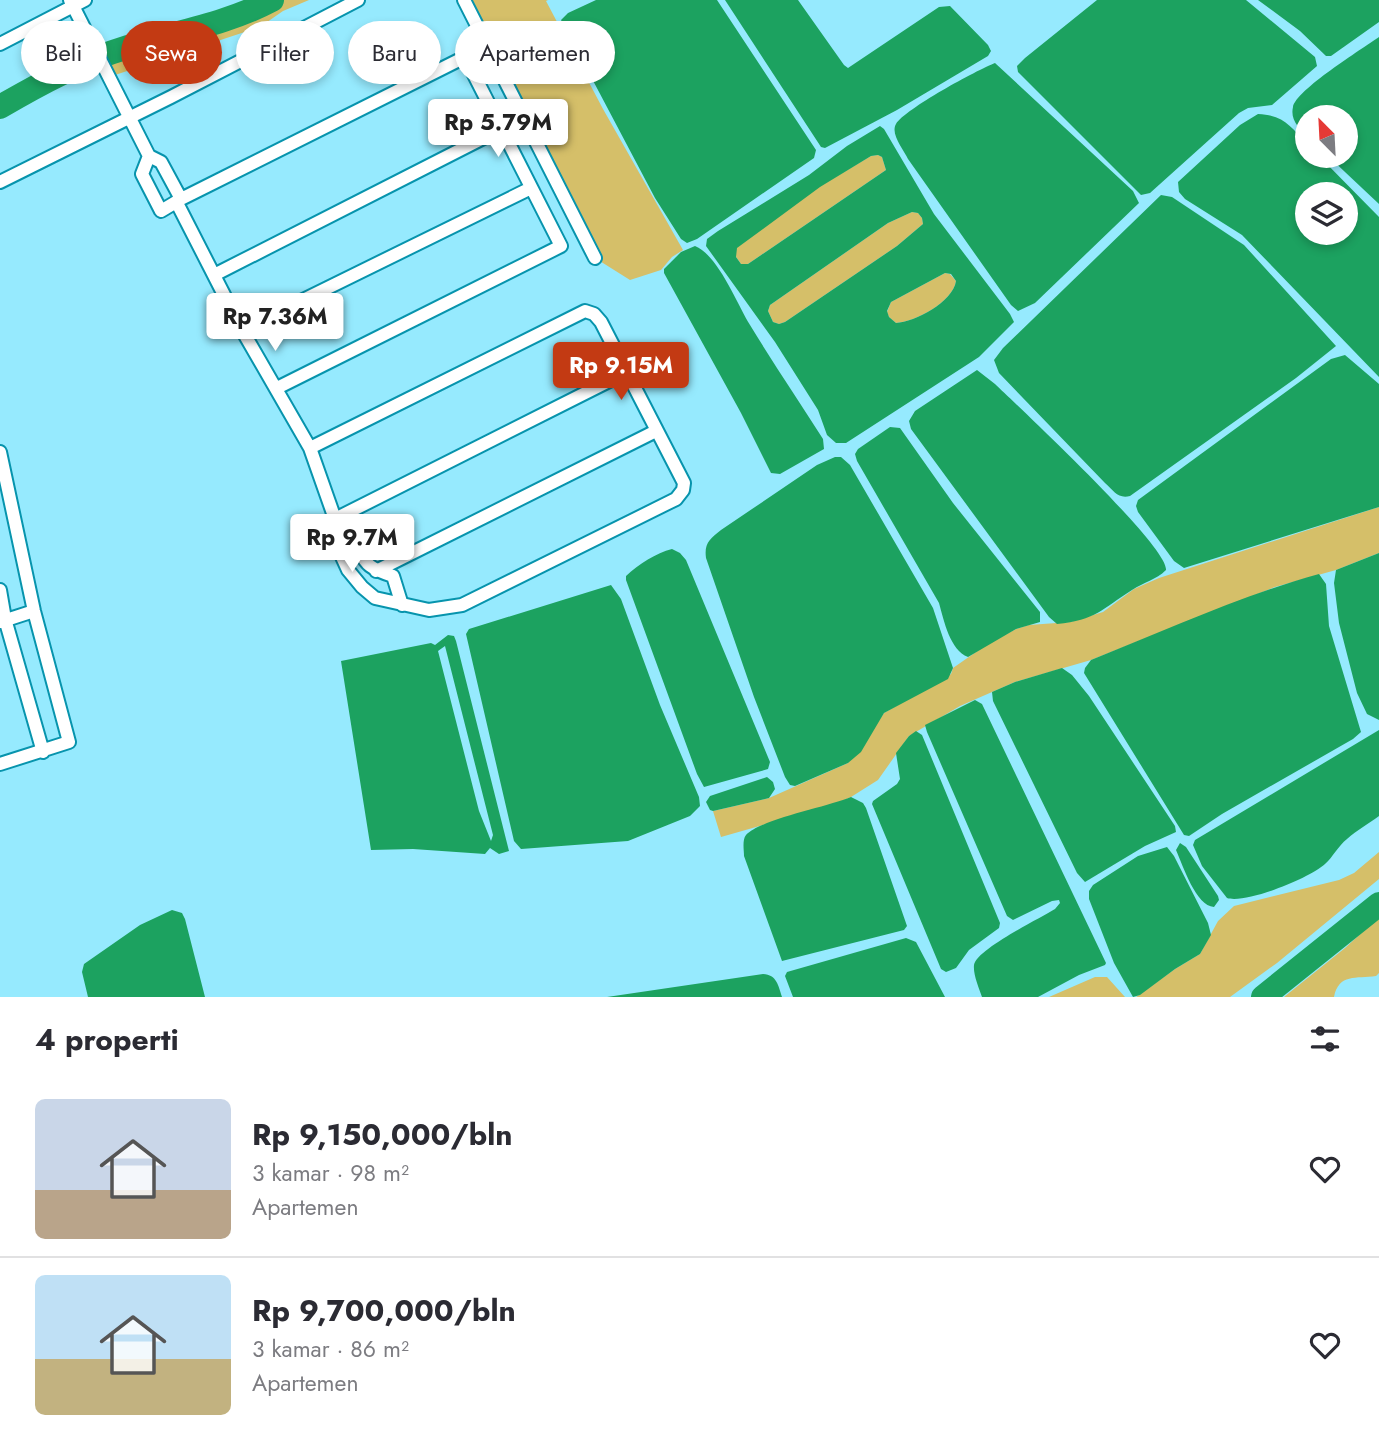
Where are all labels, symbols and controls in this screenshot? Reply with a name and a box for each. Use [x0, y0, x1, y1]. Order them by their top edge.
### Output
chip: Beli [21, 21, 107, 84]
chip: Sewa [121, 21, 222, 84]
chip: Filter [236, 21, 334, 84]
chip: Baru [348, 21, 441, 84]
chip: Apartemen [455, 21, 615, 84]
pin: Rp 5.79M [426, 100, 570, 159]
text: Rp 5.79M [444, 105, 552, 139]
north arrow [1295, 105, 1358, 168]
map controls [1295, 105, 1358, 245]
button: layers [1295, 182, 1358, 245]
pin: Rp 7.36M [203, 294, 347, 353]
text: Rp 7.36M [222, 299, 328, 333]
pin: Rp 9.15M [549, 342, 693, 402]
text: Rp 9.15M [569, 348, 673, 382]
pin: Rp 9.7M [287, 514, 417, 574]
text: Rp 9.7M [306, 520, 398, 554]
text: 4 properti [35, 1018, 179, 1061]
icon: filters [1306, 1020, 1344, 1058]
text: Rp 9,150,000/bln [252, 1113, 513, 1156]
icon: home [91, 1127, 175, 1211]
icon: heart [1306, 1150, 1344, 1188]
text: 3 kamar · 98 m² [252, 1156, 409, 1190]
text: Apartemen [252, 1190, 358, 1224]
text: Rp 9,700,000/bln [252, 1289, 516, 1332]
icon: home [91, 1303, 175, 1387]
icon: heart [1306, 1326, 1344, 1364]
text: 3 kamar · 86 m² [252, 1332, 409, 1366]
text: Apartemen [252, 1366, 358, 1400]

